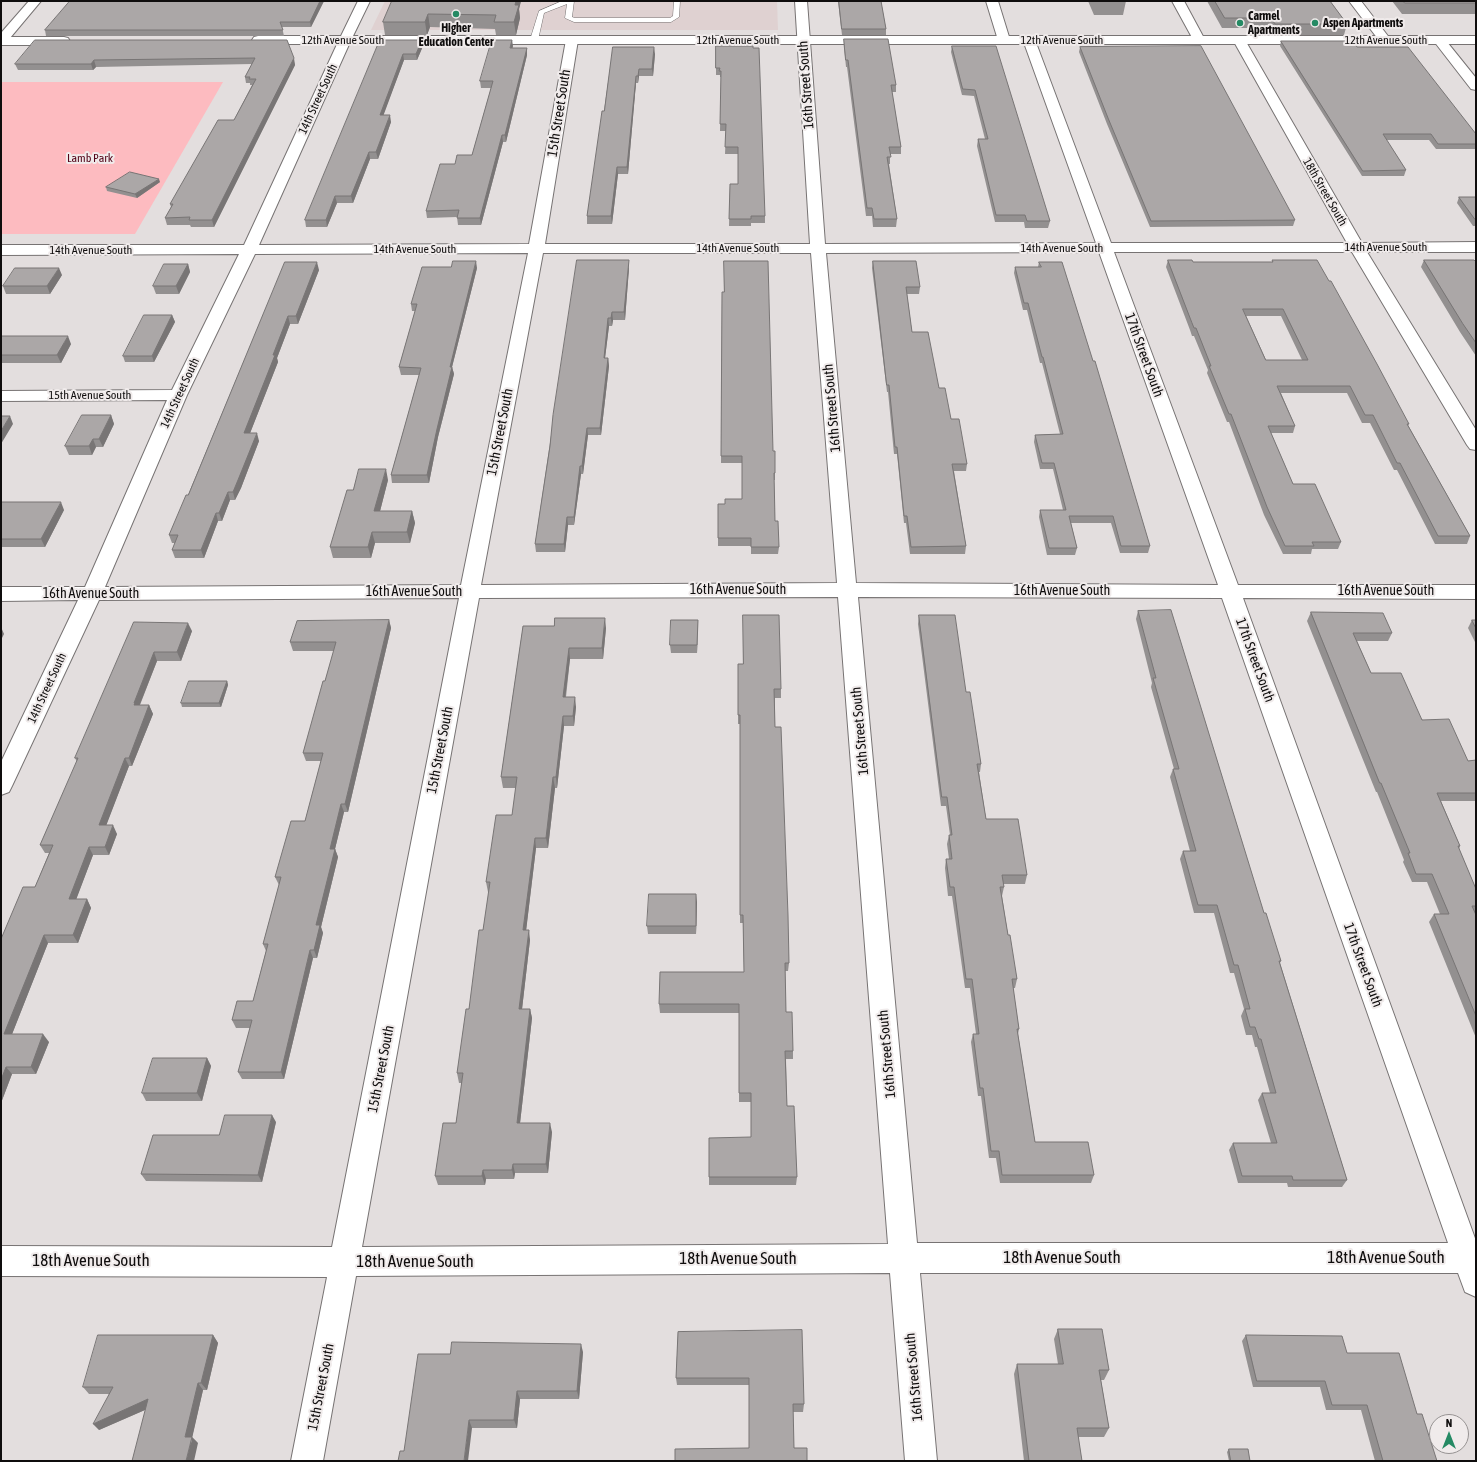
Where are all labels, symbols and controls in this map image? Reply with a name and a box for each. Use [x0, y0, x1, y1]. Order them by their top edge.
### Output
marker: Higher Education Center [451, 9, 461, 19]
place label: Carmel Apartments [1248, 9, 1300, 37]
place label: Aspen Apartments [1323, 16, 1403, 30]
marker: Carmel Apartments [1235, 18, 1245, 28]
marker: Aspen Apartments [1310, 18, 1320, 28]
place label: Higher Education Center [419, 21, 493, 49]
street label: 12th Avenue South [302, 33, 384, 47]
street label: 12th Avenue South [697, 33, 779, 47]
street label: 12th Avenue South [1021, 33, 1103, 47]
street label: 12th Avenue South [1345, 33, 1427, 47]
street label: 16th Street South [795, 40, 817, 130]
street label: 14th Street South [295, 62, 341, 136]
street label: 15th Street South [544, 68, 574, 158]
park label: Lamb Park [67, 151, 113, 165]
street label: 18th Street South [1300, 156, 1350, 228]
street label: 14th Avenue South [1345, 240, 1427, 254]
street label: 14th Avenue South [697, 241, 779, 255]
street label: 14th Avenue South [1021, 241, 1103, 255]
street label: 14th Avenue South [374, 242, 456, 256]
street label: 14th Avenue South [50, 243, 132, 257]
street label: 17th Street South [1121, 311, 1167, 399]
street label: 14th Street South [157, 356, 203, 430]
street label: 16th Street South [820, 363, 844, 453]
street label: 15th Street South [483, 387, 517, 477]
street label: 15th Avenue South [49, 388, 131, 402]
street label: 16th Avenue South [690, 582, 786, 598]
street label: 16th Avenue South [1014, 583, 1110, 599]
street label: 16th Avenue South [1338, 583, 1434, 599]
street label: 16th Avenue South [366, 584, 462, 600]
street label: 16th Avenue South [43, 586, 139, 602]
street label: 17th Street South [1232, 616, 1278, 704]
street label: 14th Street South [24, 651, 70, 725]
street label: 16th Street South [848, 686, 872, 776]
street label: 15th Street South [423, 705, 457, 795]
street label: 17th Street South [1340, 921, 1386, 1009]
street label: 16th Street South [875, 1009, 899, 1099]
street label: 15th Street South [364, 1024, 398, 1114]
street label: 18th Avenue South [1003, 1248, 1121, 1268]
street label: 18th Avenue South [1327, 1248, 1445, 1268]
street label: 18th Avenue South [679, 1249, 797, 1269]
street label: 18th Avenue South [32, 1251, 150, 1271]
street label: 18th Avenue South [356, 1252, 474, 1272]
street label: 16th Street South [902, 1332, 926, 1422]
street label: 15th Street South [304, 1342, 338, 1432]
north arrow [1429, 1414, 1469, 1454]
text: N [1446, 1417, 1452, 1429]

